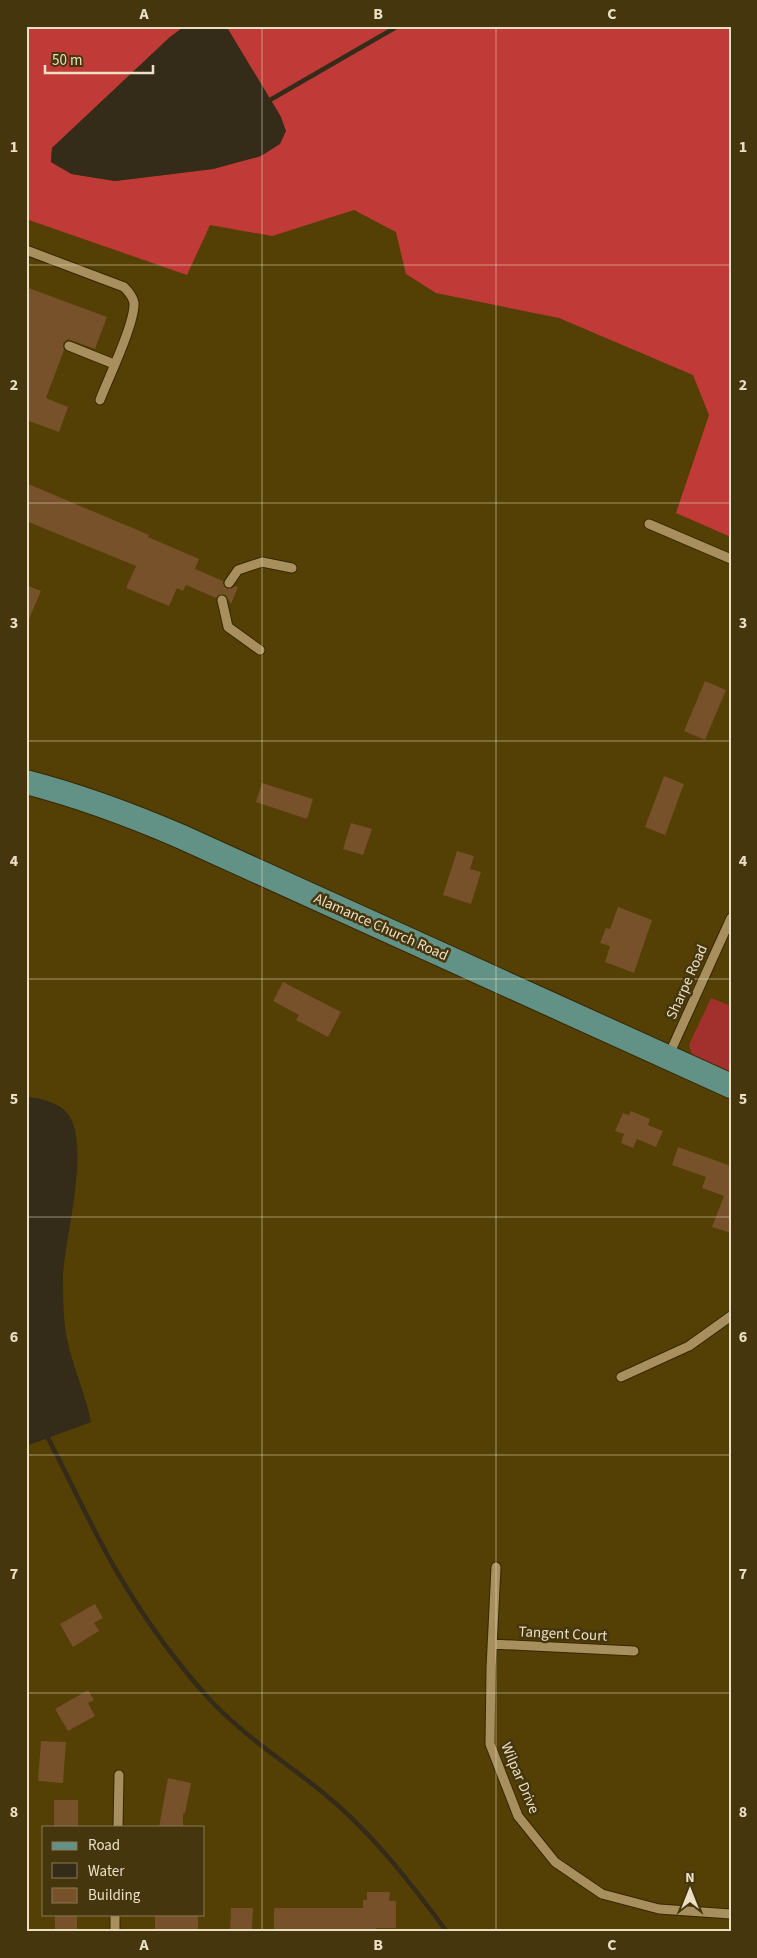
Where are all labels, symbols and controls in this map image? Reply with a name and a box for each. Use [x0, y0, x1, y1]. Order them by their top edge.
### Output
text: A [138, 3, 149, 25]
text: B [373, 3, 383, 25]
text: C [607, 3, 617, 25]
scale bar [45, 42, 152, 74]
text: 50 m [52, 50, 82, 71]
text: 1 [10, 136, 18, 158]
text: 1 [739, 136, 747, 158]
text: 2 [10, 374, 18, 396]
text: 2 [739, 374, 747, 396]
text: 3 [10, 612, 18, 634]
text: 3 [739, 612, 747, 634]
text: 4 [10, 850, 19, 872]
text: 4 [739, 850, 748, 872]
street label: Alamance Church Road [311, 888, 451, 966]
street label: Sharpe Road [661, 941, 713, 1023]
text: 5 [10, 1088, 18, 1110]
text: 5 [739, 1088, 747, 1110]
text: 6 [10, 1326, 18, 1348]
text: 6 [739, 1326, 747, 1348]
text: 7 [10, 1563, 18, 1585]
text: 7 [739, 1563, 747, 1585]
street label: Tangent Court [518, 1621, 608, 1647]
street label: Wilpar Drive [496, 1739, 544, 1817]
text: 8 [10, 1801, 18, 1823]
text: 8 [739, 1801, 747, 1823]
legend [42, 1826, 205, 1916]
text: Road [88, 1835, 120, 1856]
text: Water [88, 1861, 125, 1882]
north arrow [664, 1866, 714, 1916]
text: N [685, 1868, 695, 1888]
text: Building [88, 1885, 141, 1906]
text: A [138, 1934, 149, 1956]
text: B [373, 1934, 383, 1956]
text: C [607, 1934, 617, 1956]

